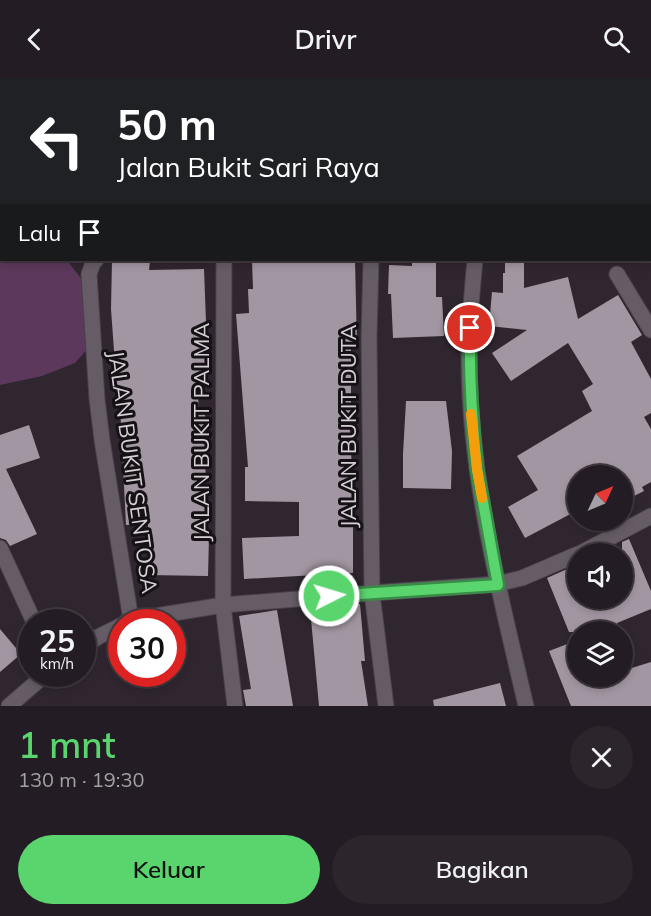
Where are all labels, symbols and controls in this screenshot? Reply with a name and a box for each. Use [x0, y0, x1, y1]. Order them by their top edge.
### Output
text: Drivr [295, 22, 356, 56]
icon: back [18, 23, 51, 56]
icon: search [600, 23, 633, 56]
text: 50 m [117, 98, 217, 151]
icon: left [18, 102, 96, 180]
text: Jalan Bukit Sari Raya [117, 150, 380, 184]
icon: arrive [73, 216, 106, 249]
text: Lalu [18, 219, 61, 247]
pin [444, 302, 495, 353]
icon: arrive [453, 311, 486, 344]
street label: JALAN BUKIT PALMA [187, 323, 215, 541]
street label: JALAN BUKIT DUTA [334, 324, 362, 528]
street label: JALAN BUKIT SENTOSA [102, 349, 164, 595]
north arrow [567, 465, 633, 531]
map controls [567, 465, 633, 687]
button: sound [567, 543, 633, 609]
position arrow [297, 564, 361, 628]
speed limit sign: 30 [108, 609, 186, 687]
button: layers [567, 621, 633, 687]
text: 25 [39, 622, 75, 660]
text: km/h [40, 654, 74, 673]
text: 1 mnt [18, 722, 116, 767]
button: close [570, 726, 633, 789]
text: 130 m · 19:30 [18, 767, 144, 792]
button: Keluar [18, 835, 320, 904]
button: Bagikan [332, 835, 633, 904]

